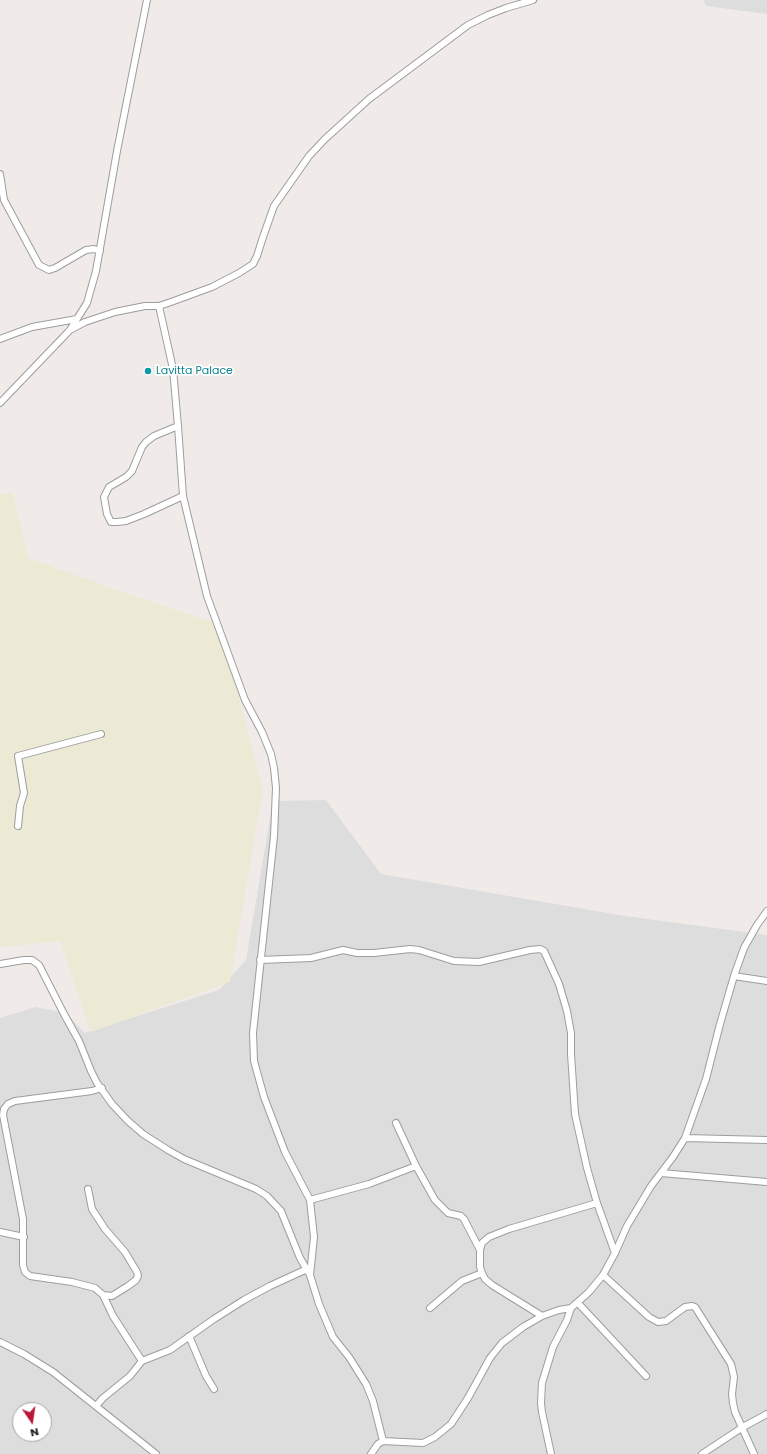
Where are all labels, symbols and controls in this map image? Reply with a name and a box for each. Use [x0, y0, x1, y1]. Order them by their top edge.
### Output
place label: Lavitta Palace [156, 364, 233, 378]
marker: Lavitta Palace [143, 366, 153, 376]
north arrow [12, 1402, 52, 1442]
text: N [29, 1424, 40, 1441]

